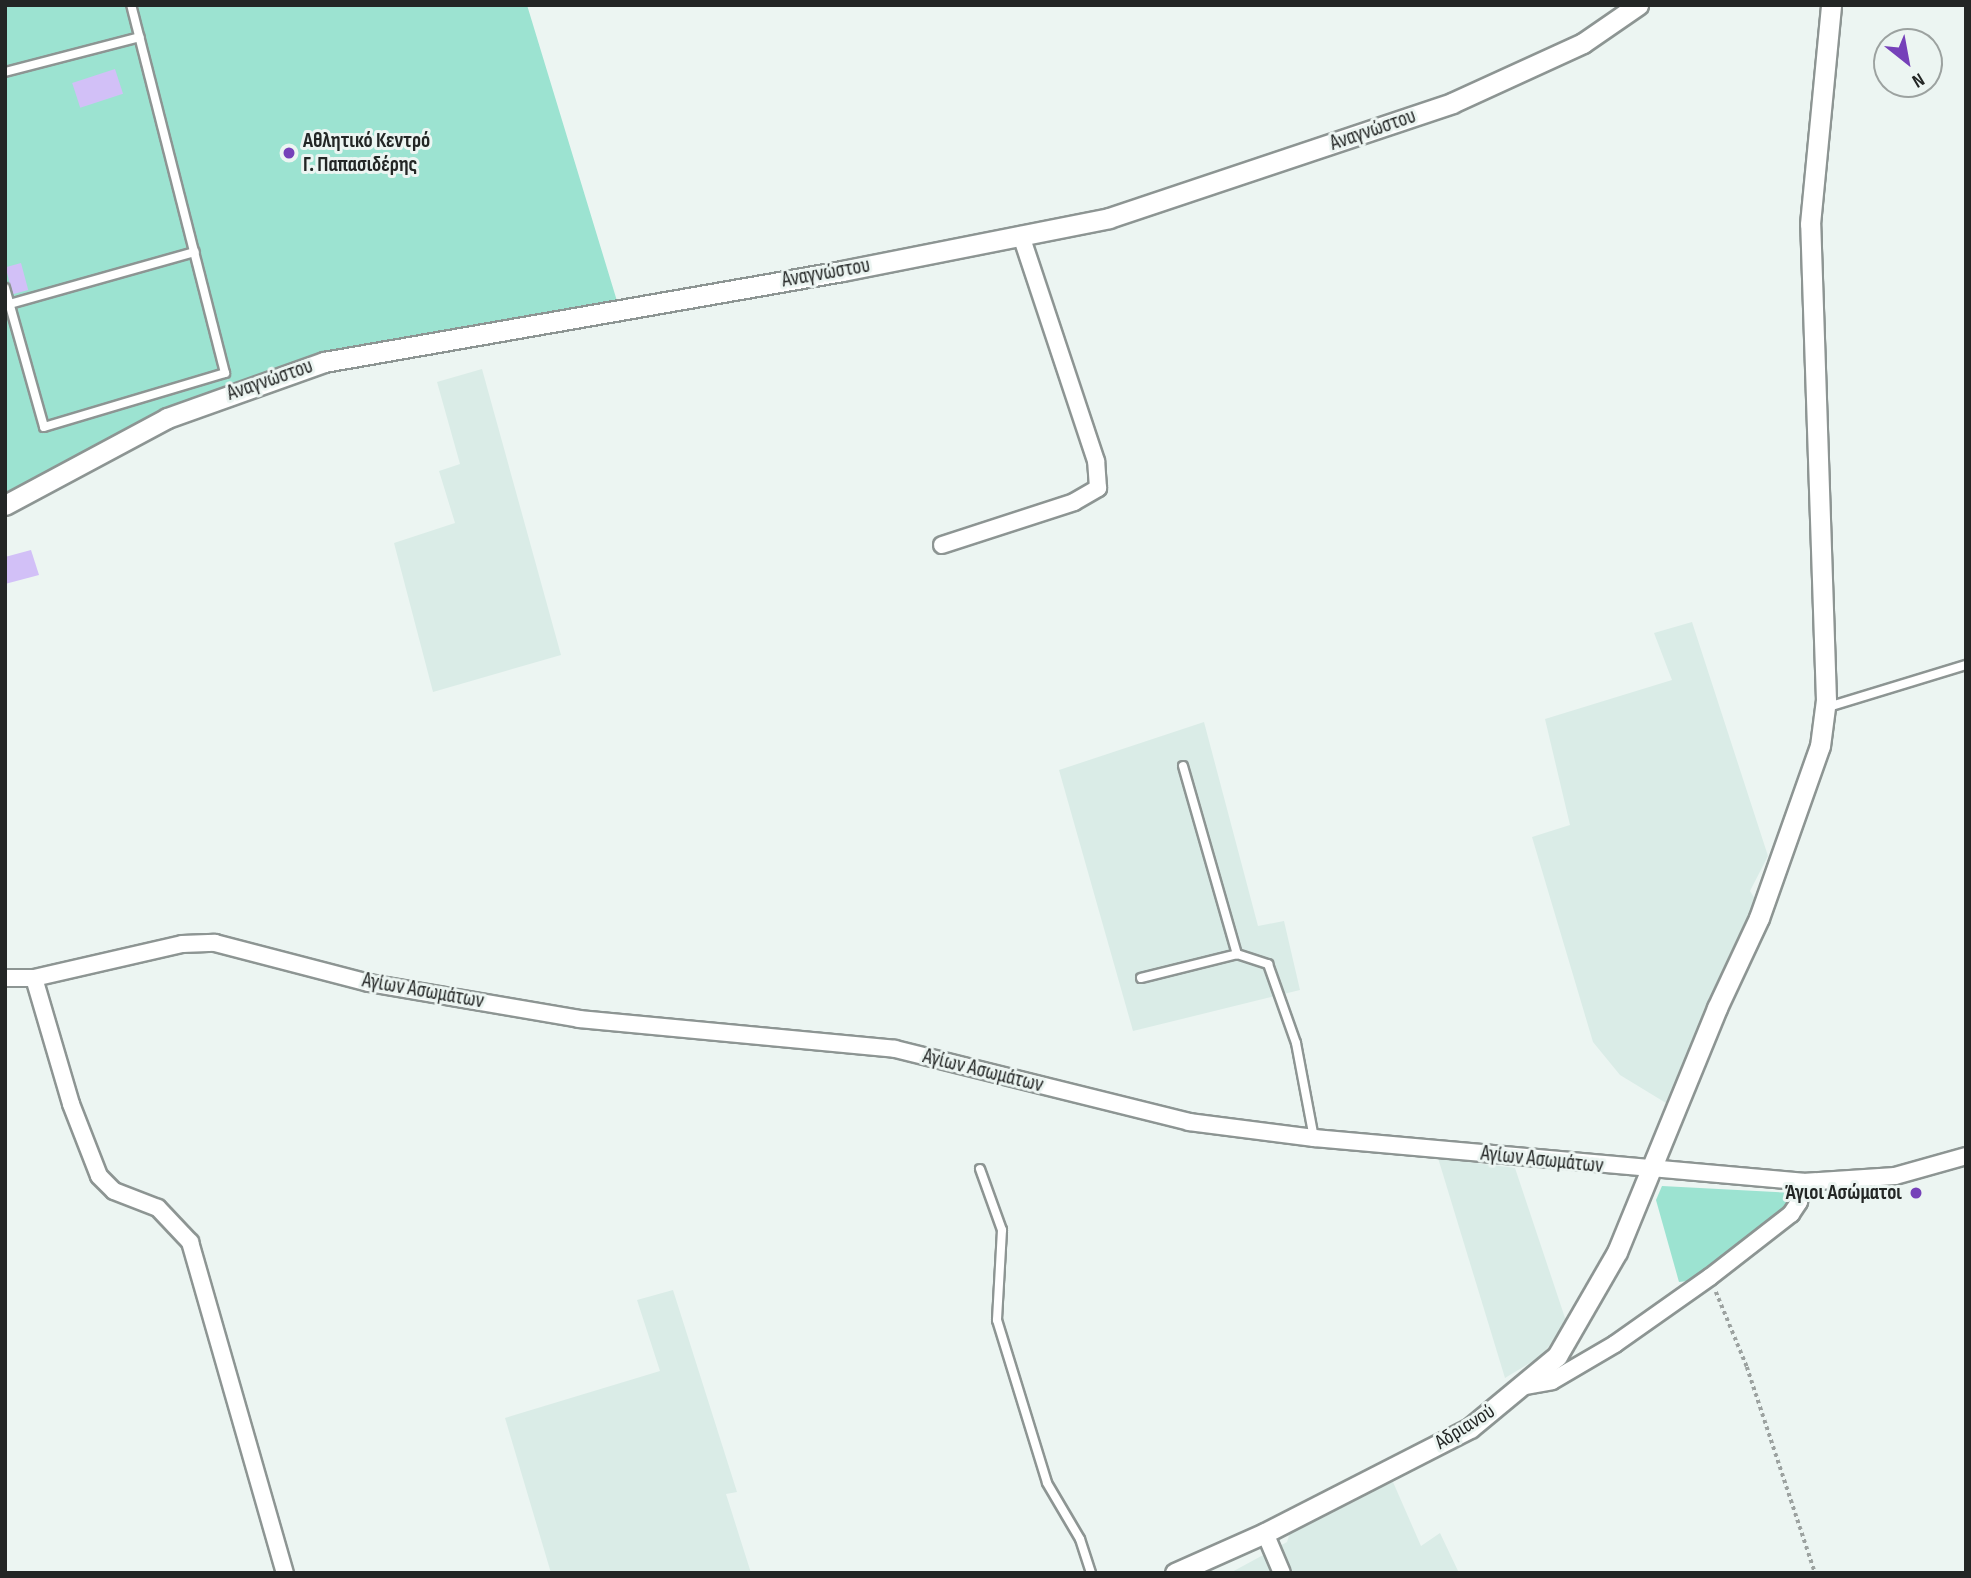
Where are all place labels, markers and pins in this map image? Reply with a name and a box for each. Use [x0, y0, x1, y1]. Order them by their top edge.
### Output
place label: Αθλητικό Κεντρό Γ. Παπασιδέρης [303, 128, 430, 178]
marker: Αθλητικό Κεντρό Γ. Παπασιδέρης [281, 145, 297, 161]
place label: Άγιοι Ασώματοι [1785, 1180, 1902, 1206]
marker: Άγιοι Ασώματοι [1908, 1185, 1924, 1201]

